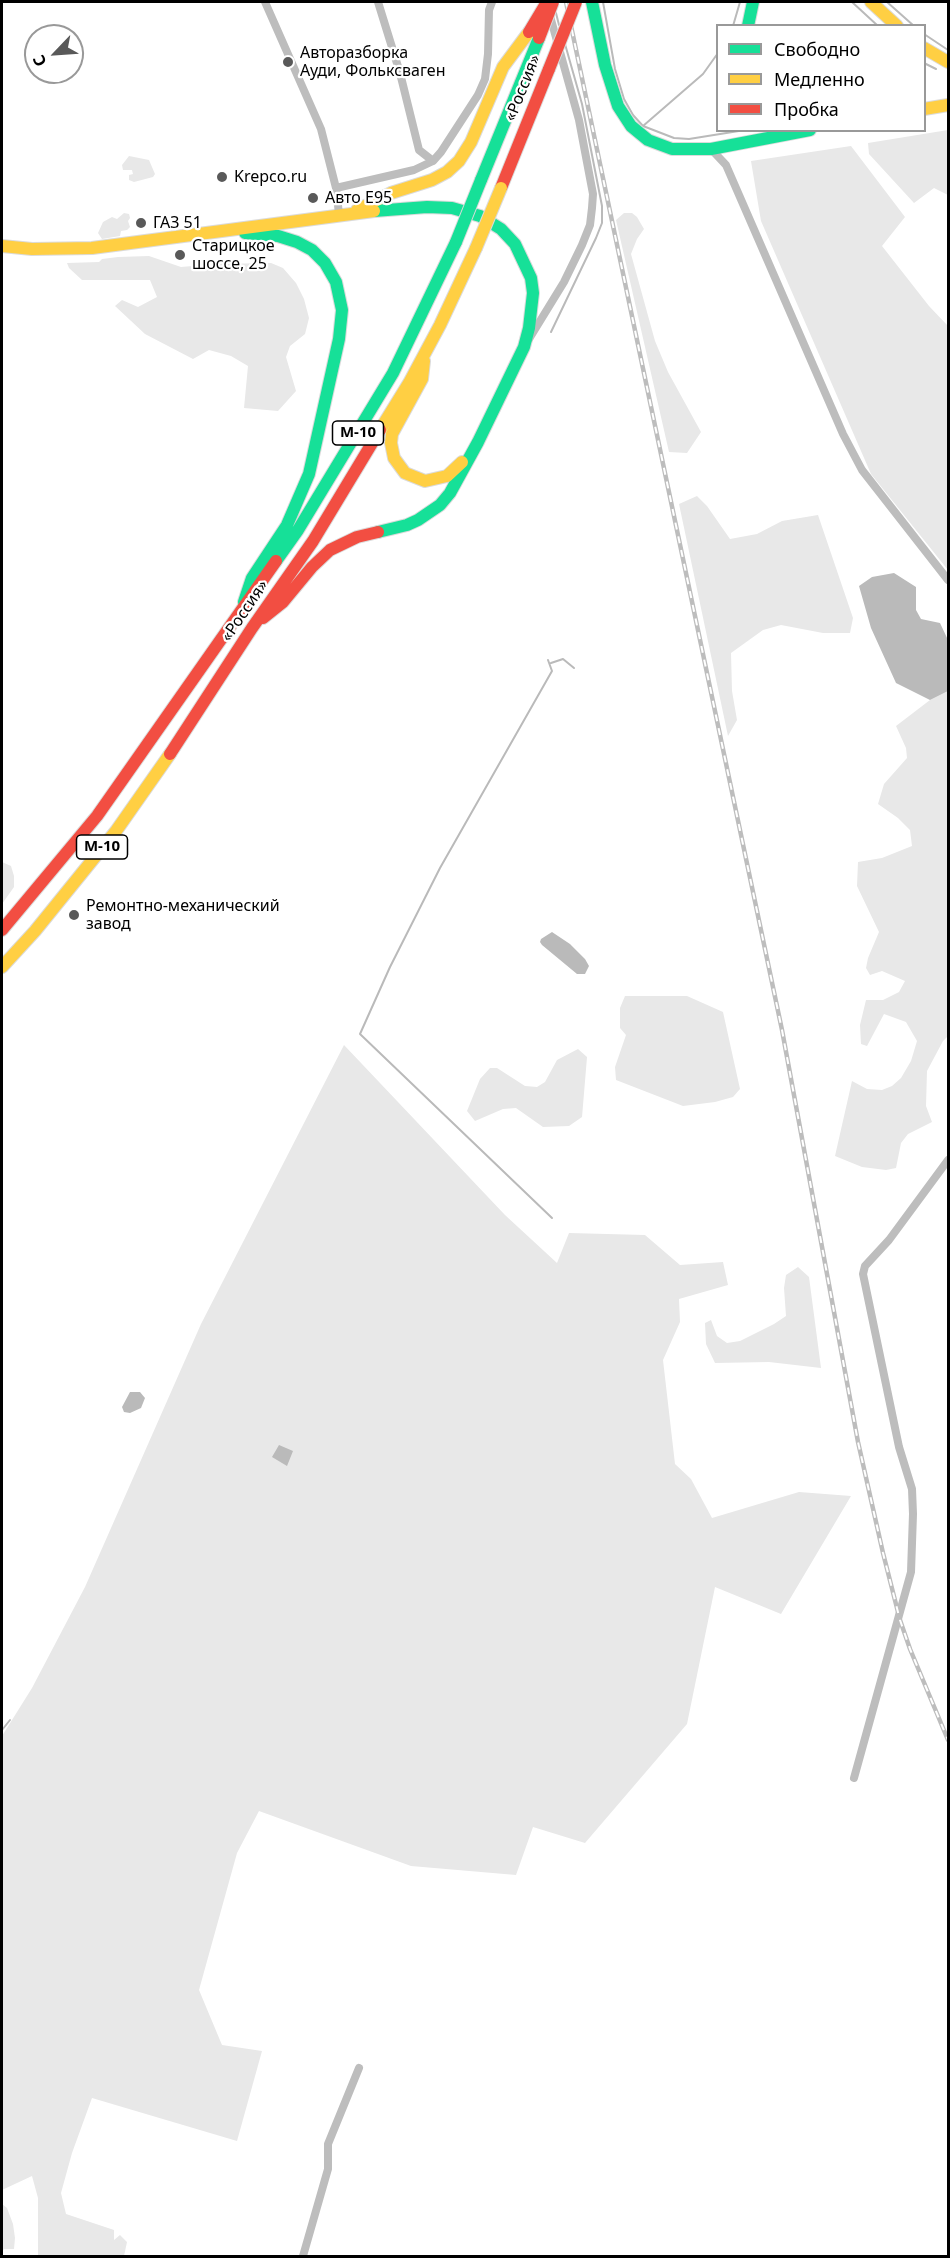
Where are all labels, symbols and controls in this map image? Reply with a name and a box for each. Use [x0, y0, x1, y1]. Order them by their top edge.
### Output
north arrow [24, 24, 84, 84]
legend [716, 24, 926, 132]
text: Свободно [774, 37, 860, 61]
place label: Авторазборка Ауди, Фольксваген [300, 43, 445, 81]
text: С [27, 51, 52, 70]
street label: «Россия» [501, 52, 545, 124]
marker: Авторазборка Ауди, Фольксваген [281, 55, 295, 69]
text: Медленно [774, 67, 865, 91]
text: Пробка [774, 97, 839, 121]
place label: Krepco.ru [234, 167, 307, 187]
marker: Krepco.ru [215, 170, 229, 184]
place label: Авто E95 [325, 188, 392, 208]
marker: Авто E95 [306, 191, 320, 205]
place label: ГАЗ 51 [153, 213, 202, 233]
marker: ГАЗ 51 [134, 216, 148, 230]
place label: Старицкое шоссе, 25 [192, 236, 275, 274]
marker: Старицкое шоссе, 25 [173, 248, 187, 262]
road number: М-10 [332, 421, 384, 445]
street label: «Россия» [217, 577, 273, 645]
road number: М-10 [76, 835, 128, 859]
place label: Ремонтно-механический завод [86, 896, 280, 934]
marker: Ремонтно-механический завод [67, 908, 81, 922]

